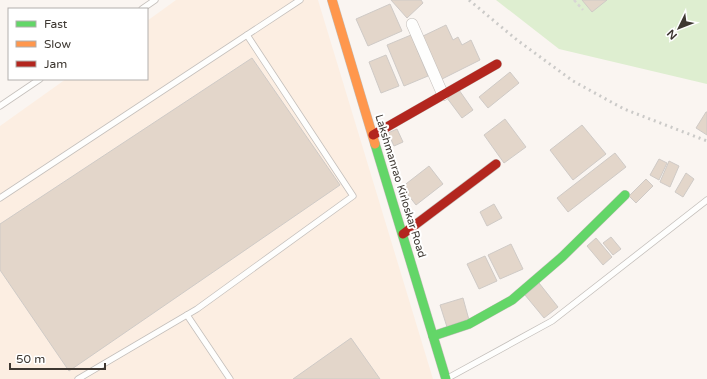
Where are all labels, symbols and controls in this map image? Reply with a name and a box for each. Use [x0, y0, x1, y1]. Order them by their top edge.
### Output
legend [8, 8, 148, 80]
north arrow [659, 8, 699, 48]
text: Fast [44, 17, 68, 31]
text: N [664, 27, 680, 42]
text: Slow [44, 37, 71, 51]
text: Jam [44, 57, 67, 71]
street label: Lakshmanrao Kirloskar Road [372, 113, 429, 259]
scale bar [10, 345, 105, 371]
text: 50 m [16, 352, 45, 366]

